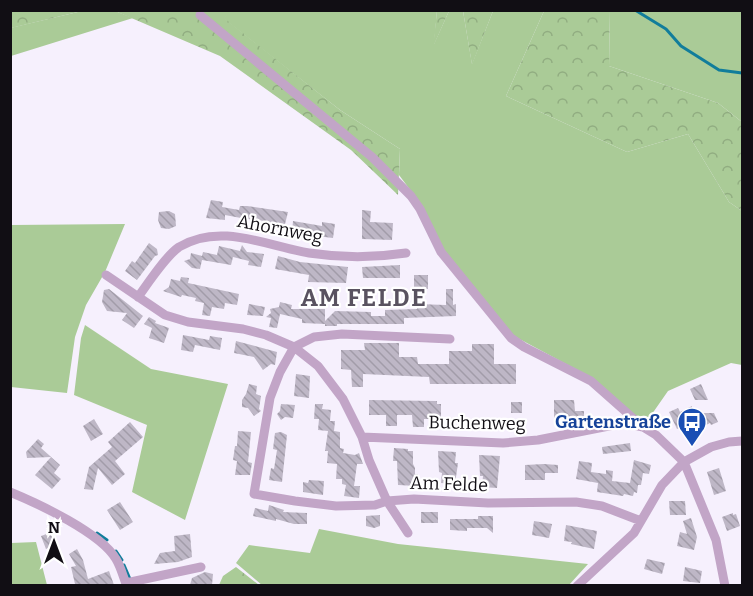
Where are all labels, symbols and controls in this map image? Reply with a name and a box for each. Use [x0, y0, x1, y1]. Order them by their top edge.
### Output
street label: Ahornweg [235, 210, 325, 248]
district label: AM FELDE [301, 284, 427, 312]
bus stop icon: Gartenstraße [676, 406, 708, 448]
street label: Buchenweg [428, 411, 526, 435]
place label: Gartenstraße [555, 411, 671, 433]
street label: Am Felde [410, 472, 488, 496]
north arrow [24, 512, 84, 572]
text: N [48, 518, 60, 537]

